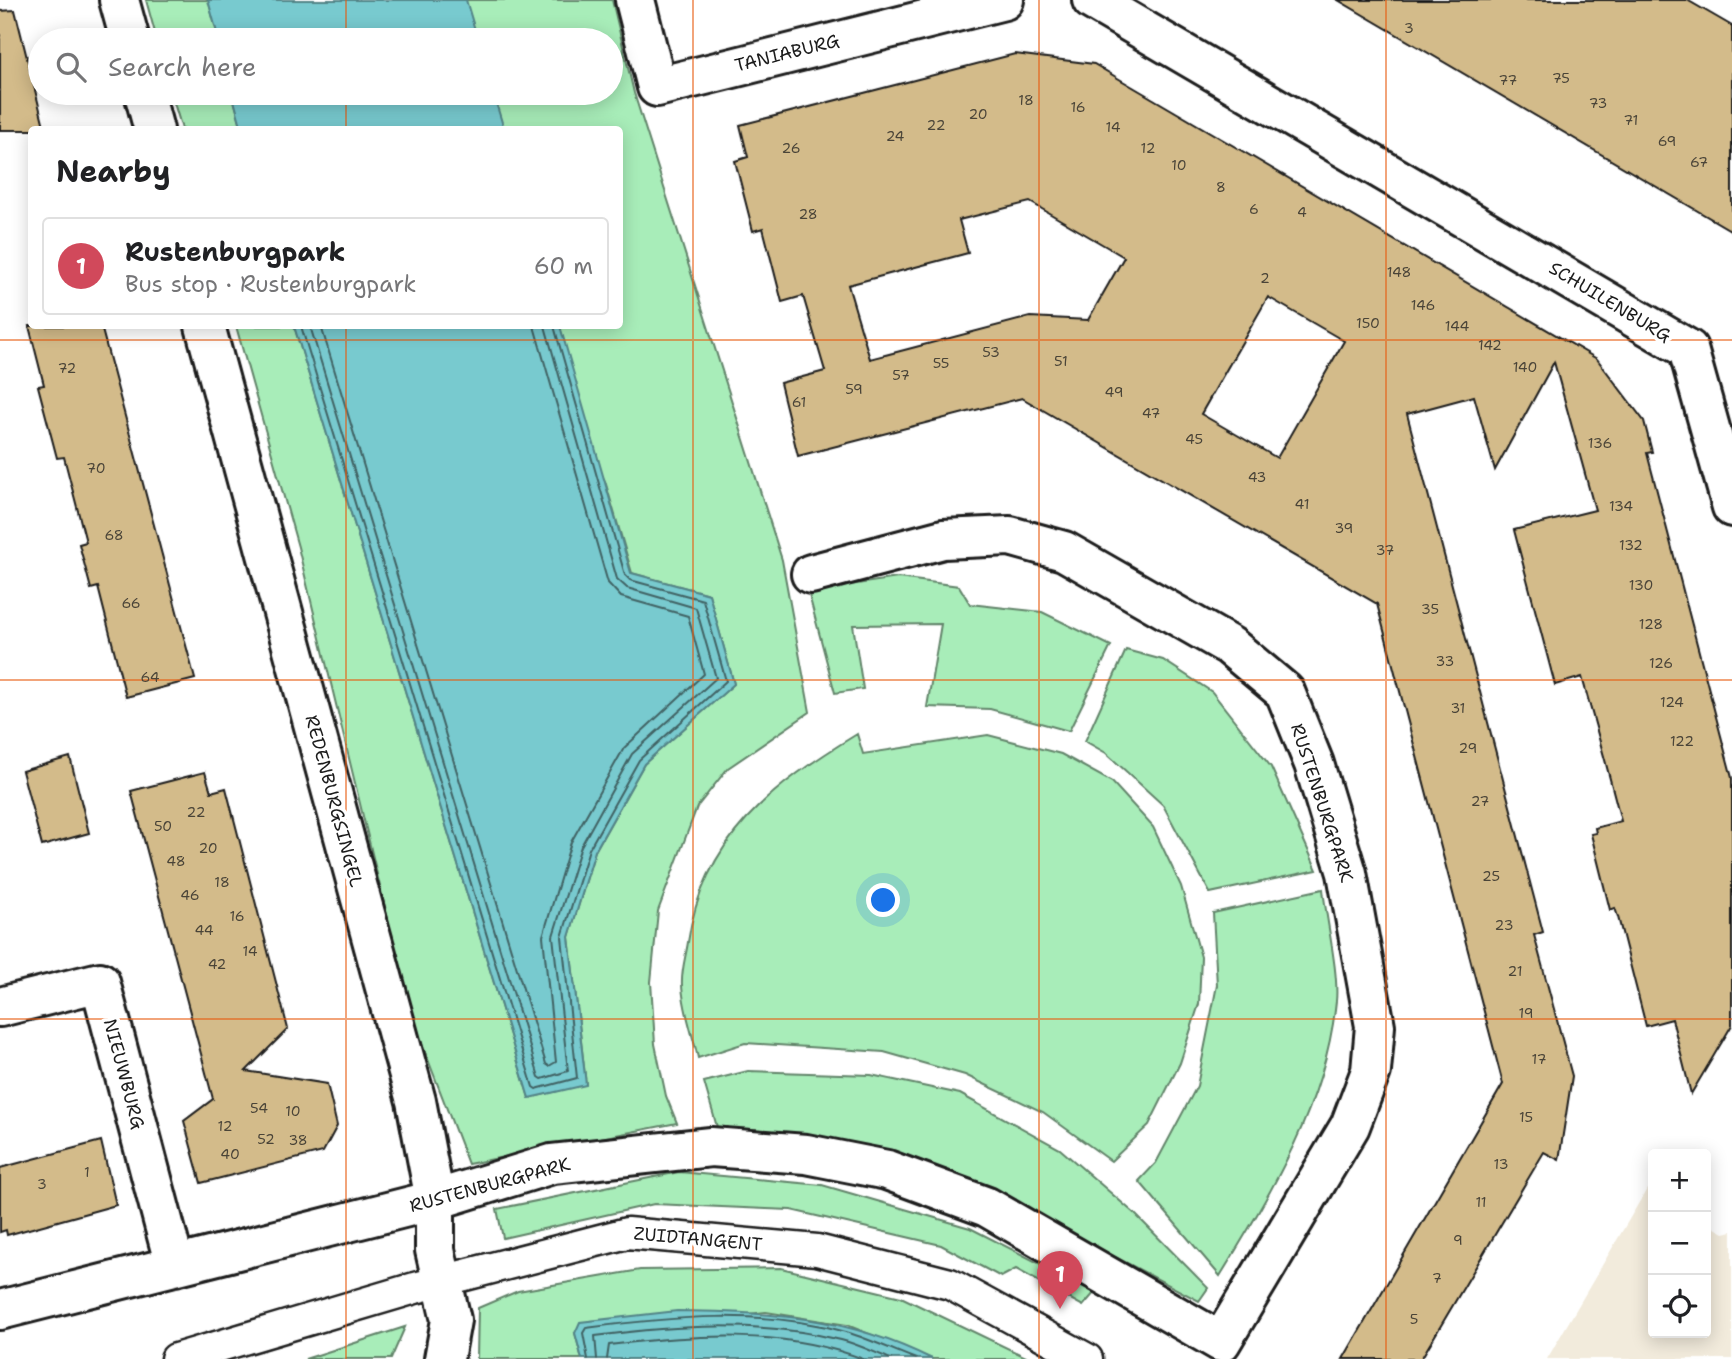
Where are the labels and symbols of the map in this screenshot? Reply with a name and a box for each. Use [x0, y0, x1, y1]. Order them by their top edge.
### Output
house number: 3 [1404, 19, 1414, 37]
street label: TANIABURG [732, 28, 842, 78]
house number: 75 [1552, 69, 1570, 87]
house number: 77 [1499, 71, 1517, 89]
house number: 18 [1018, 91, 1034, 109]
house number: 73 [1589, 94, 1607, 112]
house number: 16 [1070, 98, 1086, 116]
house number: 20 [968, 105, 988, 123]
house number: 71 [1624, 111, 1638, 129]
house number: 22 [927, 116, 945, 134]
house number: 14 [1105, 118, 1121, 136]
house number: 24 [886, 127, 905, 145]
house number: 69 [1658, 132, 1676, 150]
house number: 26 [782, 139, 801, 157]
house number: 12 [1141, 139, 1155, 157]
house number: 67 [1690, 153, 1708, 171]
house number: 10 [1171, 156, 1187, 174]
house number: 8 [1216, 178, 1226, 196]
house number: 6 [1249, 200, 1259, 218]
house number: 4 [1297, 203, 1307, 221]
house number: 28 [798, 205, 818, 223]
street label: SCHUILENBURG [1545, 256, 1676, 348]
house number: 148 [1387, 263, 1411, 281]
house number: 2 [1260, 269, 1270, 287]
house number: 146 [1411, 296, 1435, 314]
house number: 150 [1356, 314, 1380, 332]
house number: 144 [1445, 317, 1469, 335]
house number: 142 [1478, 336, 1502, 354]
house number: 53 [982, 343, 1000, 361]
house number: 51 [1054, 352, 1068, 370]
house number: 55 [933, 354, 949, 372]
house number: 140 [1513, 358, 1537, 376]
house number: 72 [58, 359, 76, 377]
house number: 57 [892, 366, 910, 384]
house number: 59 [845, 380, 863, 398]
house number: 49 [1105, 383, 1124, 401]
house number: 61 [792, 393, 806, 411]
house number: 47 [1142, 404, 1160, 422]
house number: 45 [1185, 430, 1203, 448]
house number: 136 [1588, 434, 1612, 452]
house number: 70 [86, 459, 106, 477]
house number: 43 [1248, 468, 1266, 486]
house number: 41 [1295, 495, 1309, 513]
house number: 134 [1609, 497, 1633, 515]
house number: 39 [1335, 519, 1353, 537]
house number: 68 [104, 526, 124, 544]
house number: 132 [1619, 536, 1643, 554]
house number: 37 [1376, 541, 1394, 559]
house number: 130 [1629, 576, 1653, 594]
house number: 66 [121, 594, 141, 612]
house number: 35 [1421, 600, 1439, 618]
house number: 128 [1639, 615, 1663, 633]
house number: 33 [1436, 652, 1454, 670]
house number: 126 [1649, 654, 1673, 672]
house number: 64 [140, 668, 160, 686]
house number: 124 [1660, 693, 1684, 711]
house number: 31 [1451, 699, 1465, 717]
street label: REDENBURGSINGEL [300, 712, 369, 890]
street label: RUSTENBURGPARK [1285, 720, 1359, 886]
house number: 122 [1670, 732, 1694, 750]
house number: 29 [1459, 739, 1477, 757]
house number: 27 [1471, 792, 1489, 810]
house number: 22 [187, 803, 205, 821]
house number: 50 [154, 817, 172, 835]
house number: 20 [198, 839, 218, 857]
house number: 48 [166, 852, 186, 870]
house number: 25 [1482, 867, 1500, 885]
house number: 18 [214, 873, 230, 891]
your location [866, 883, 900, 917]
house number: 46 [180, 886, 200, 904]
house number: 16 [229, 907, 245, 925]
house number: 23 [1495, 916, 1513, 934]
house number: 44 [194, 921, 214, 939]
house number: 14 [242, 942, 258, 960]
house number: 42 [208, 955, 226, 973]
house number: 21 [1508, 962, 1522, 980]
house number: 19 [1518, 1004, 1534, 1022]
street label: NIEUWBURG [98, 1016, 150, 1132]
house number: 17 [1532, 1050, 1546, 1068]
house number: 54 [250, 1099, 268, 1117]
house number: 10 [285, 1102, 301, 1120]
house number: 15 [1519, 1108, 1533, 1126]
house number: 12 [218, 1117, 232, 1135]
house number: 52 [257, 1130, 275, 1148]
house number: 38 [288, 1131, 308, 1149]
house number: 40 [220, 1145, 240, 1163]
street label: RUSTENBURGPARK [407, 1152, 574, 1218]
house number: 13 [1494, 1155, 1508, 1173]
house number: 1 [84, 1163, 90, 1181]
house number: 3 [37, 1175, 47, 1193]
house number: 11 [1475, 1193, 1487, 1211]
street label: ZUIDTANGENT [633, 1221, 763, 1257]
house number: 9 [1453, 1231, 1463, 1249]
pin: 1 [1037, 1251, 1083, 1309]
house number: 7 [1432, 1269, 1442, 1287]
house number: 5 [1410, 1310, 1418, 1328]

